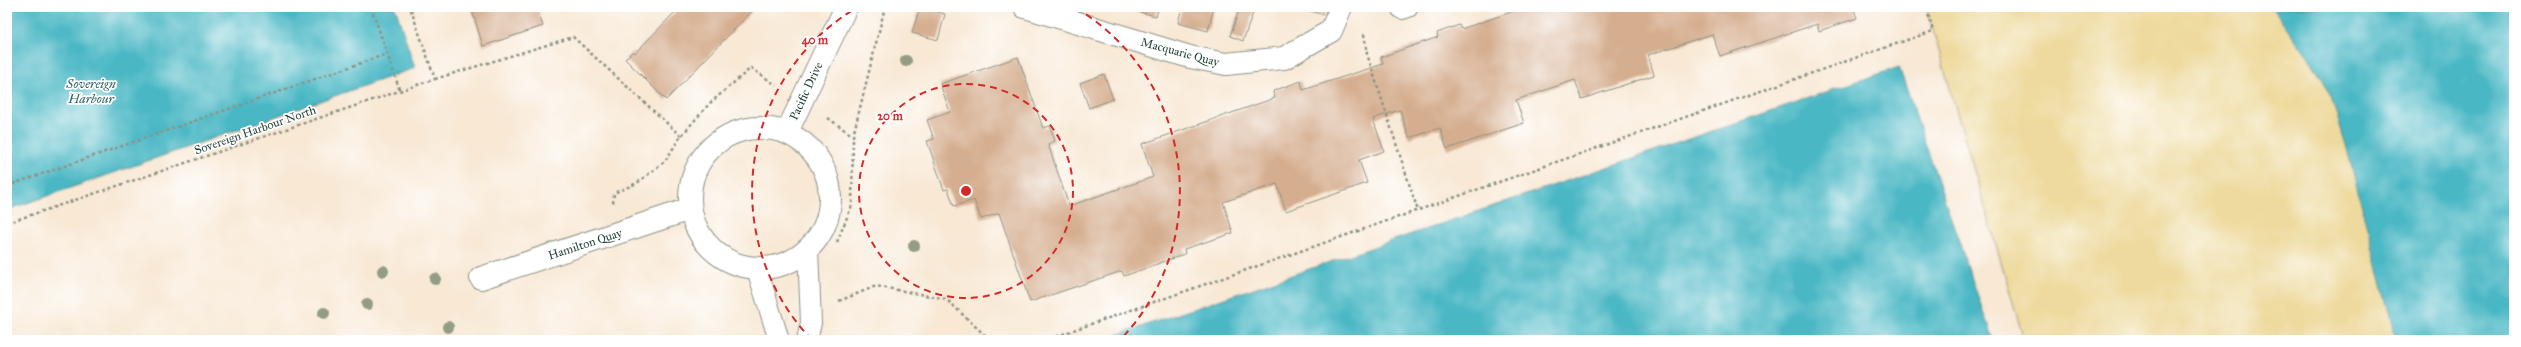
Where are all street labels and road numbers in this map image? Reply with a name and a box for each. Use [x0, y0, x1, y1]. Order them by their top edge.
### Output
street label: Macquarie Quay [1139, 35, 1221, 70]
street label: Pacific Drive [786, 60, 826, 122]
street label: Sovereign Harbour North [192, 102, 318, 158]
street label: Hamilton Quay [546, 225, 624, 263]

